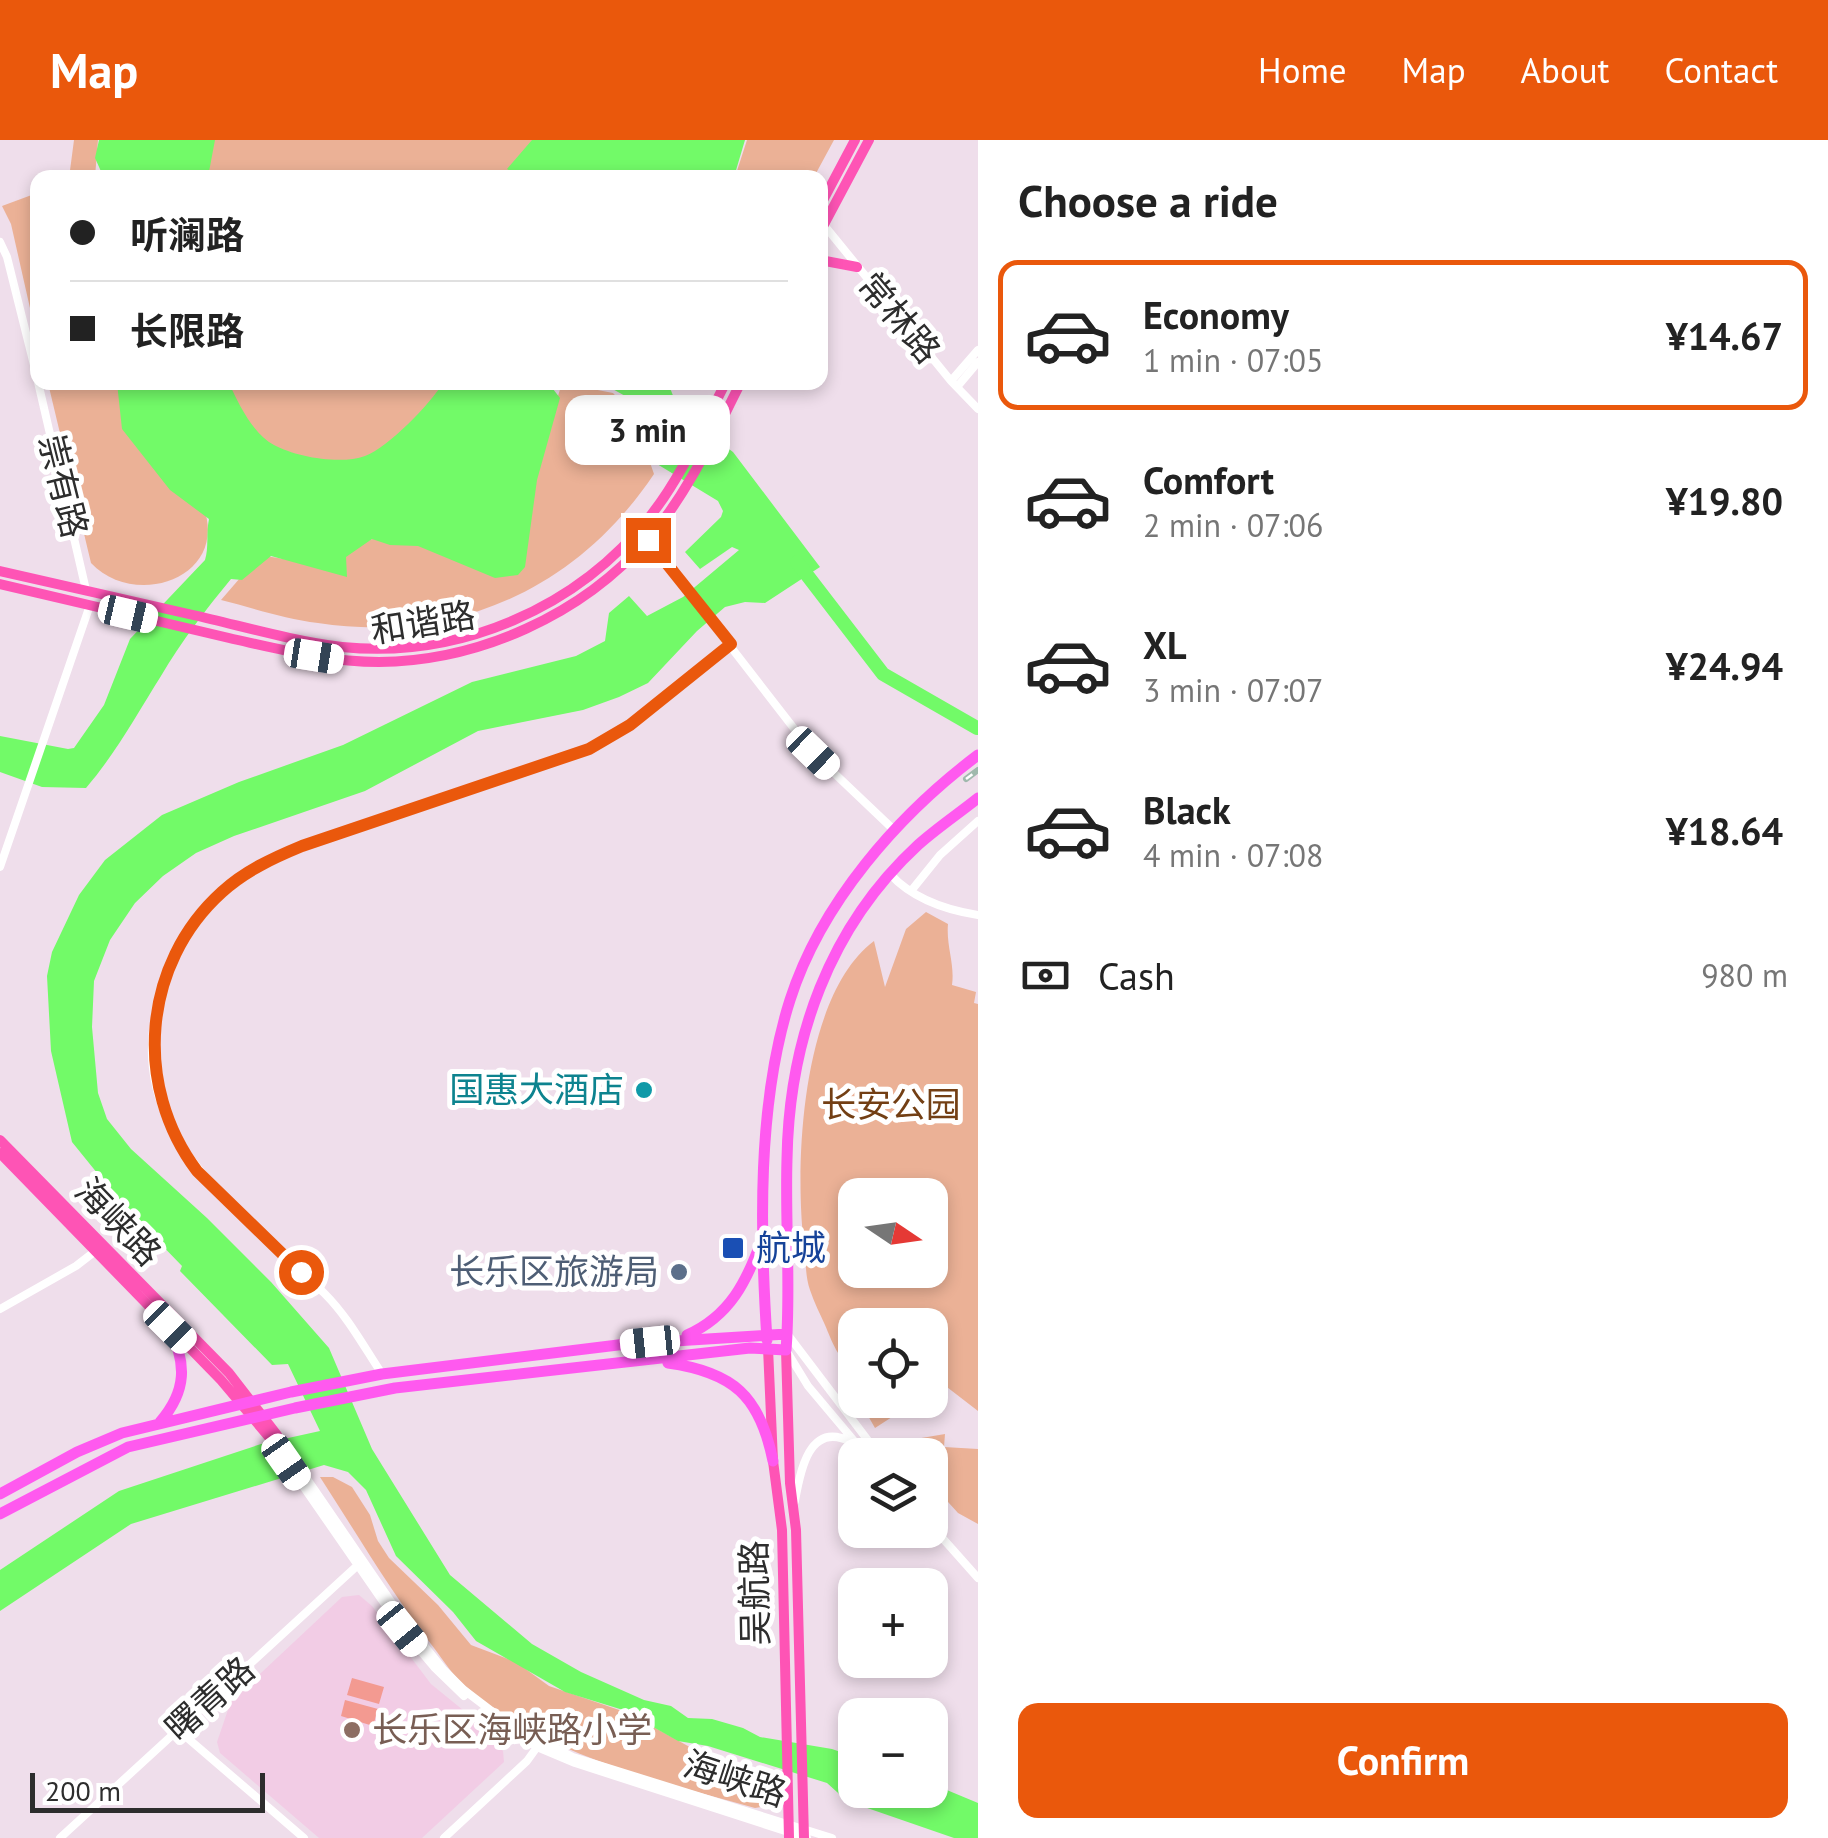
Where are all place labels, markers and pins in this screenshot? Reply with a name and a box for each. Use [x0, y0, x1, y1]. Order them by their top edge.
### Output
place label: 国惠大酒店 [449, 1066, 624, 1112]
marker: 国惠大酒店 [633, 1079, 655, 1101]
place label: 航城 [756, 1224, 826, 1270]
marker: 航城 [720, 1235, 746, 1261]
place label: 长乐区旅游局 [449, 1248, 659, 1294]
marker: 长乐区旅游局 [668, 1261, 690, 1283]
place label: 长乐区海峡路小学 [372, 1706, 652, 1752]
marker: 长乐区海峡路小学 [341, 1719, 363, 1741]

